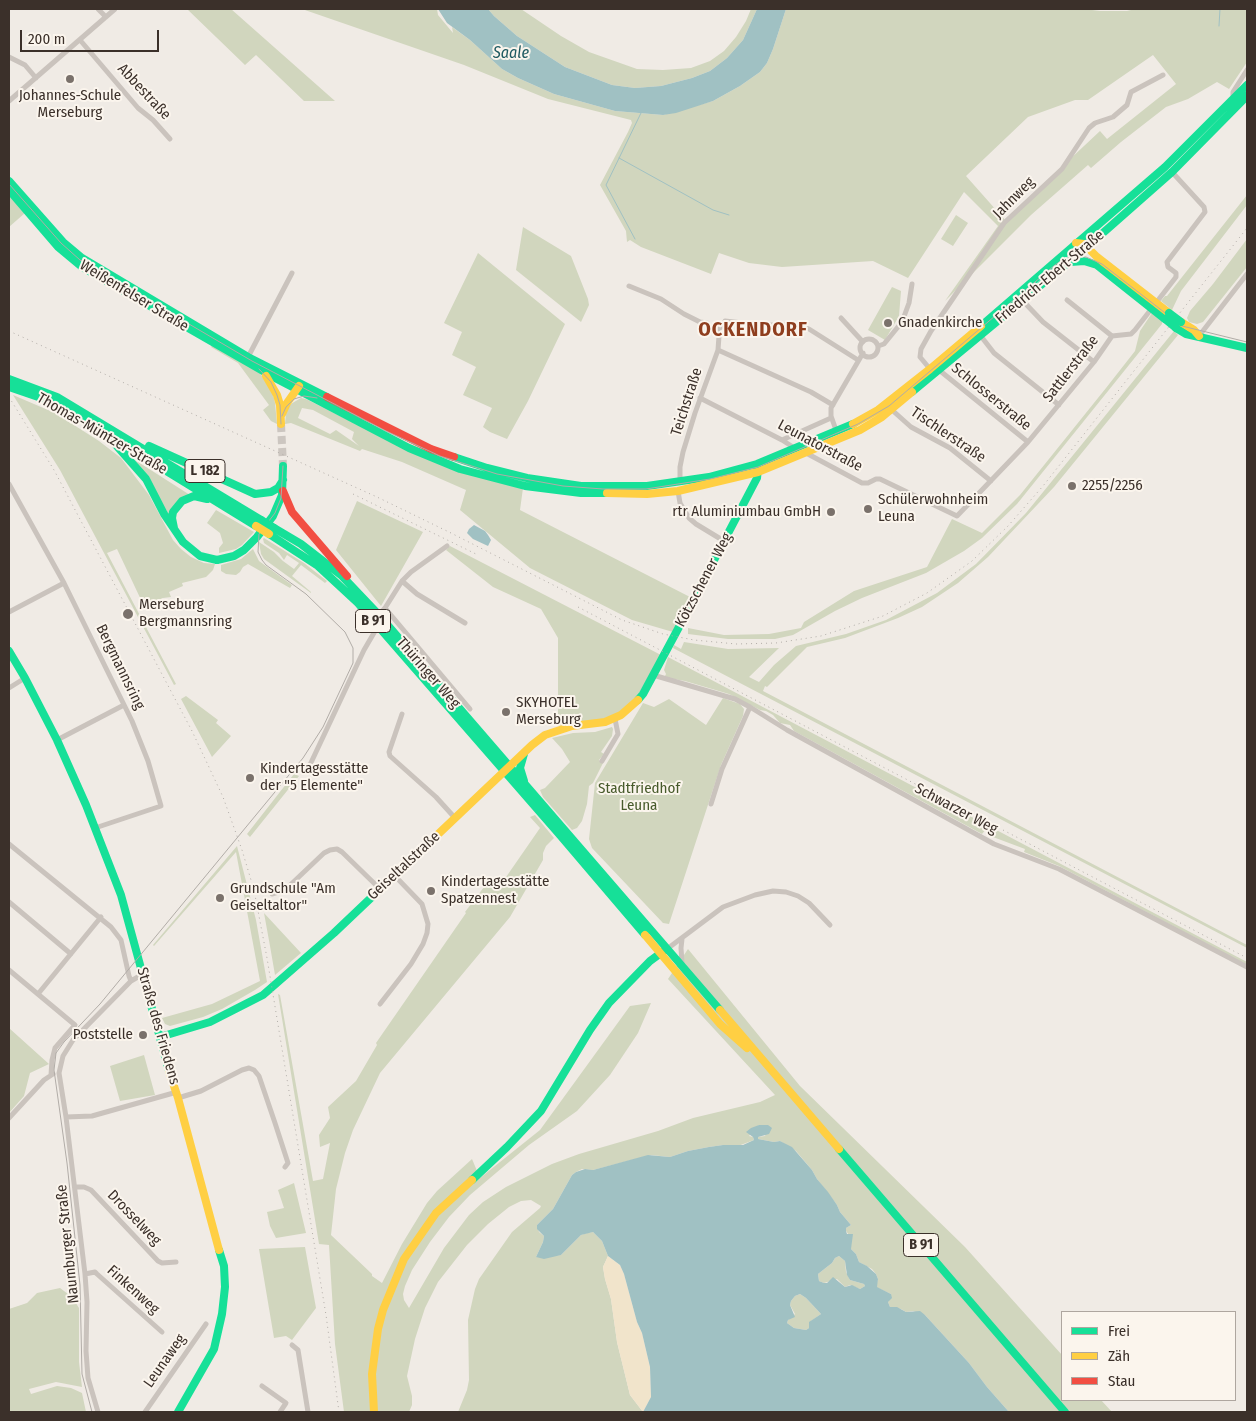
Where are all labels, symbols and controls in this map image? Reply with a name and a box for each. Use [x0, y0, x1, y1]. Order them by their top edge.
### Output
scale bar [22, 20, 161, 52]
text: 200 m [28, 30, 65, 48]
water label: Saale [493, 44, 529, 64]
street label: Abbestraße [114, 60, 174, 124]
marker: Johannes-Schule Merseburg [64, 73, 76, 85]
place label: Johannes-Schule Merseburg [19, 87, 121, 122]
street label: Jahnweg [989, 173, 1039, 223]
street label: Friedrich-Ebert-Straße [992, 226, 1108, 328]
street label: Weißenfelser Straße [76, 256, 192, 336]
place label: Gnadenkirche [898, 314, 983, 332]
marker: Gnadenkirche [882, 317, 894, 329]
district label: OCKENDORF [697, 318, 809, 342]
street label: Sattlerstraße [1039, 332, 1103, 406]
street label: Schlosserstraße [947, 359, 1035, 435]
street label: Teichstraße [668, 366, 706, 438]
street label: Thomas-Müntzer-Straße [34, 389, 170, 479]
street label: Tischlerstraße [907, 403, 989, 467]
street label: Leunatorstraße [775, 416, 865, 476]
road number: L 182 [185, 460, 225, 482]
place label: 2255/2256 [1082, 477, 1143, 495]
marker: 2255/2256 [1066, 480, 1078, 492]
place label: Schülerwohnheim Leuna [878, 491, 988, 526]
place label: rtr Aluminiumbau GmbH [672, 503, 821, 521]
marker: Schülerwohnheim Leuna [862, 503, 874, 515]
marker: rtr Aluminiumbau GmbH [825, 506, 837, 518]
street label: Kötzschener Weg [672, 530, 736, 630]
place label: Merseburg Bergmannsring [139, 596, 232, 631]
marker: Merseburg Bergmannsring [121, 607, 135, 621]
road number: B 91 [356, 610, 390, 632]
street label: Bergmannsring [92, 621, 148, 713]
street label: Thüringer Weg [392, 634, 464, 712]
place label: SKYHOTEL Merseburg [516, 694, 581, 729]
marker: SKYHOTEL Merseburg [500, 706, 512, 718]
place label: Kindertagesstätte der "5 Elemente" [260, 760, 368, 795]
marker: Kindertagesstätte der "5 Elemente" [244, 772, 256, 784]
park label: Stadtfriedhof Leuna [598, 780, 680, 815]
street label: Schwarzer Weg [911, 780, 1001, 838]
street label: Geiseltalstraße [364, 828, 444, 904]
place label: Kindertagesstätte Spatzennest [441, 873, 549, 908]
place label: Grundschule "Am Geiseltaltor" [230, 880, 336, 915]
marker: Kindertagesstätte Spatzennest [425, 885, 437, 897]
marker: Grundschule "Am Geiseltaltor" [214, 892, 226, 904]
street label: Straße des Friedens [133, 965, 183, 1087]
place label: Poststelle [73, 1026, 133, 1044]
marker: Poststelle [137, 1029, 149, 1041]
street label: Naumburger Straße [53, 1184, 83, 1304]
street label: Drosselweg [103, 1187, 165, 1249]
road number: B 91 [904, 1234, 938, 1256]
street label: Finkenweg [103, 1262, 163, 1318]
legend [1061, 1311, 1236, 1401]
text: Frei [1108, 1322, 1130, 1340]
street label: Leunaweg [140, 1331, 190, 1391]
text: Zäh [1108, 1347, 1130, 1365]
text: Stau [1108, 1372, 1135, 1390]

